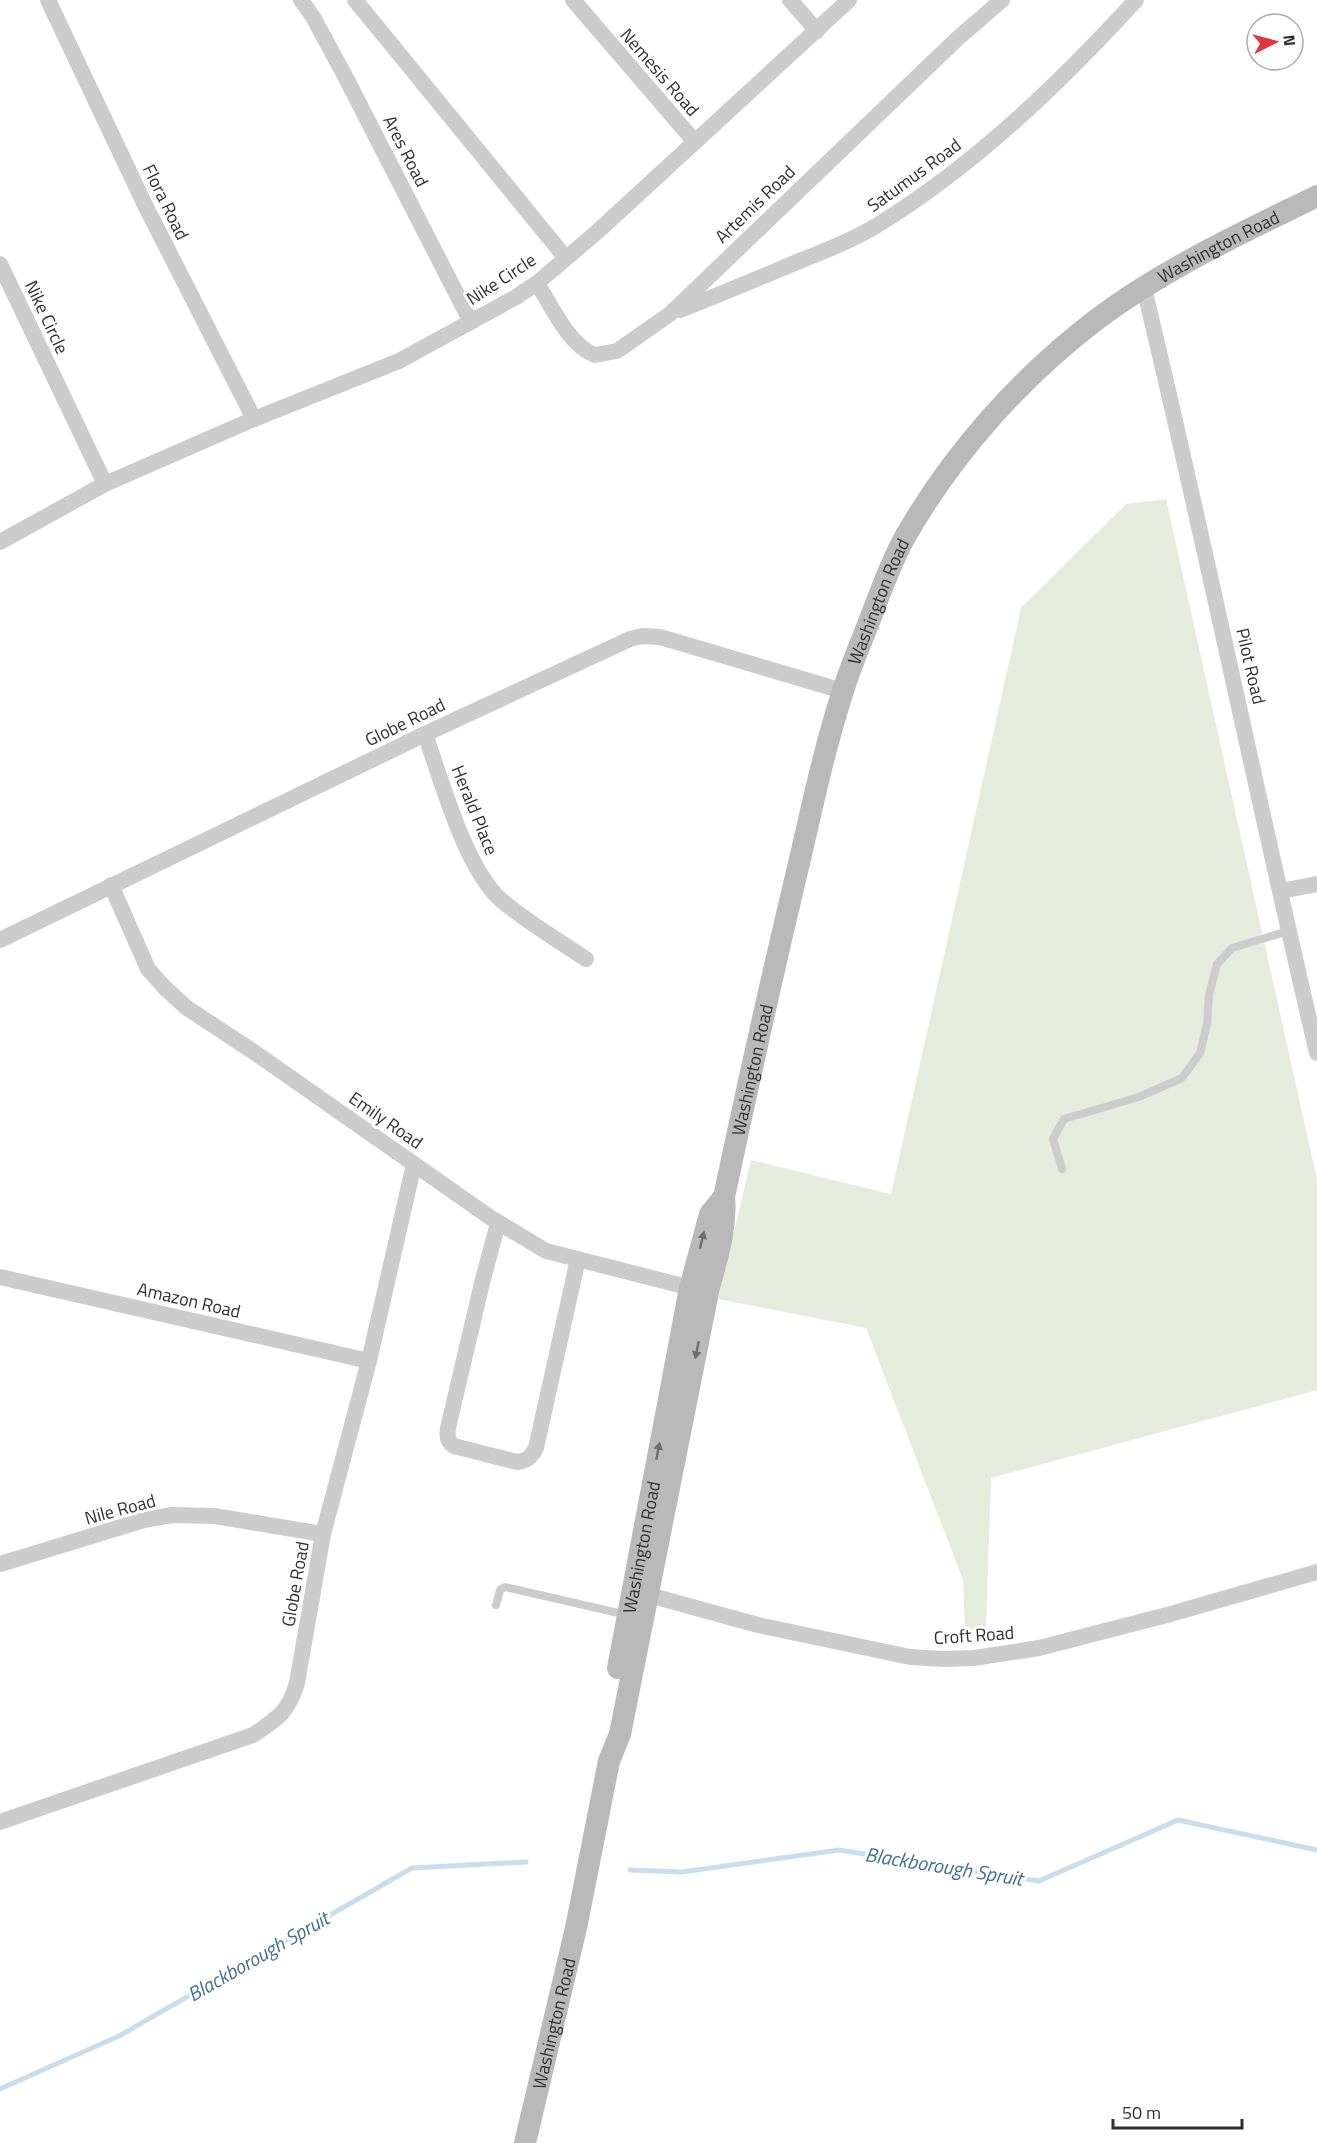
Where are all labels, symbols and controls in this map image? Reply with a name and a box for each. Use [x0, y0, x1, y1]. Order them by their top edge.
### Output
north arrow [1245, 12, 1305, 72]
street label: Nemesis Road [614, 22, 706, 122]
text: N [1277, 34, 1302, 47]
street label: Ares Road [376, 110, 436, 192]
street label: Satumus Road [861, 132, 967, 218]
street label: Artemis Road [709, 159, 801, 249]
street label: Flora Road [136, 160, 196, 244]
street label: Washington Road [1152, 203, 1284, 289]
street label: Nike Circle [461, 246, 541, 312]
street label: Nike Circle [18, 276, 76, 358]
street label: Washington Road [840, 533, 916, 668]
street label: Pilot Road [1229, 625, 1273, 707]
street label: Globe Road [360, 691, 450, 753]
street label: Herald Place [445, 761, 505, 859]
street label: Washington Road [724, 1001, 779, 1138]
street label: Emily Road [344, 1085, 428, 1155]
one-way arrow [697, 1231, 707, 1249]
street label: Amazon Road [135, 1275, 243, 1325]
one-way arrow [692, 1340, 701, 1359]
one-way arrow [654, 1441, 663, 1460]
street label: Washington Road [615, 1479, 667, 1616]
street label: Nile Road [82, 1487, 158, 1531]
street label: Globe Road [274, 1539, 316, 1629]
street label: Croft Road [933, 1619, 1015, 1651]
water label: Blackborough Spruit [863, 1838, 1028, 1894]
water label: Blackborough Spruit [181, 1901, 337, 2009]
street label: Washington Road [525, 1955, 582, 2092]
scale bar [1113, 2092, 1242, 2130]
text: 50 m [1122, 2099, 1161, 2126]

